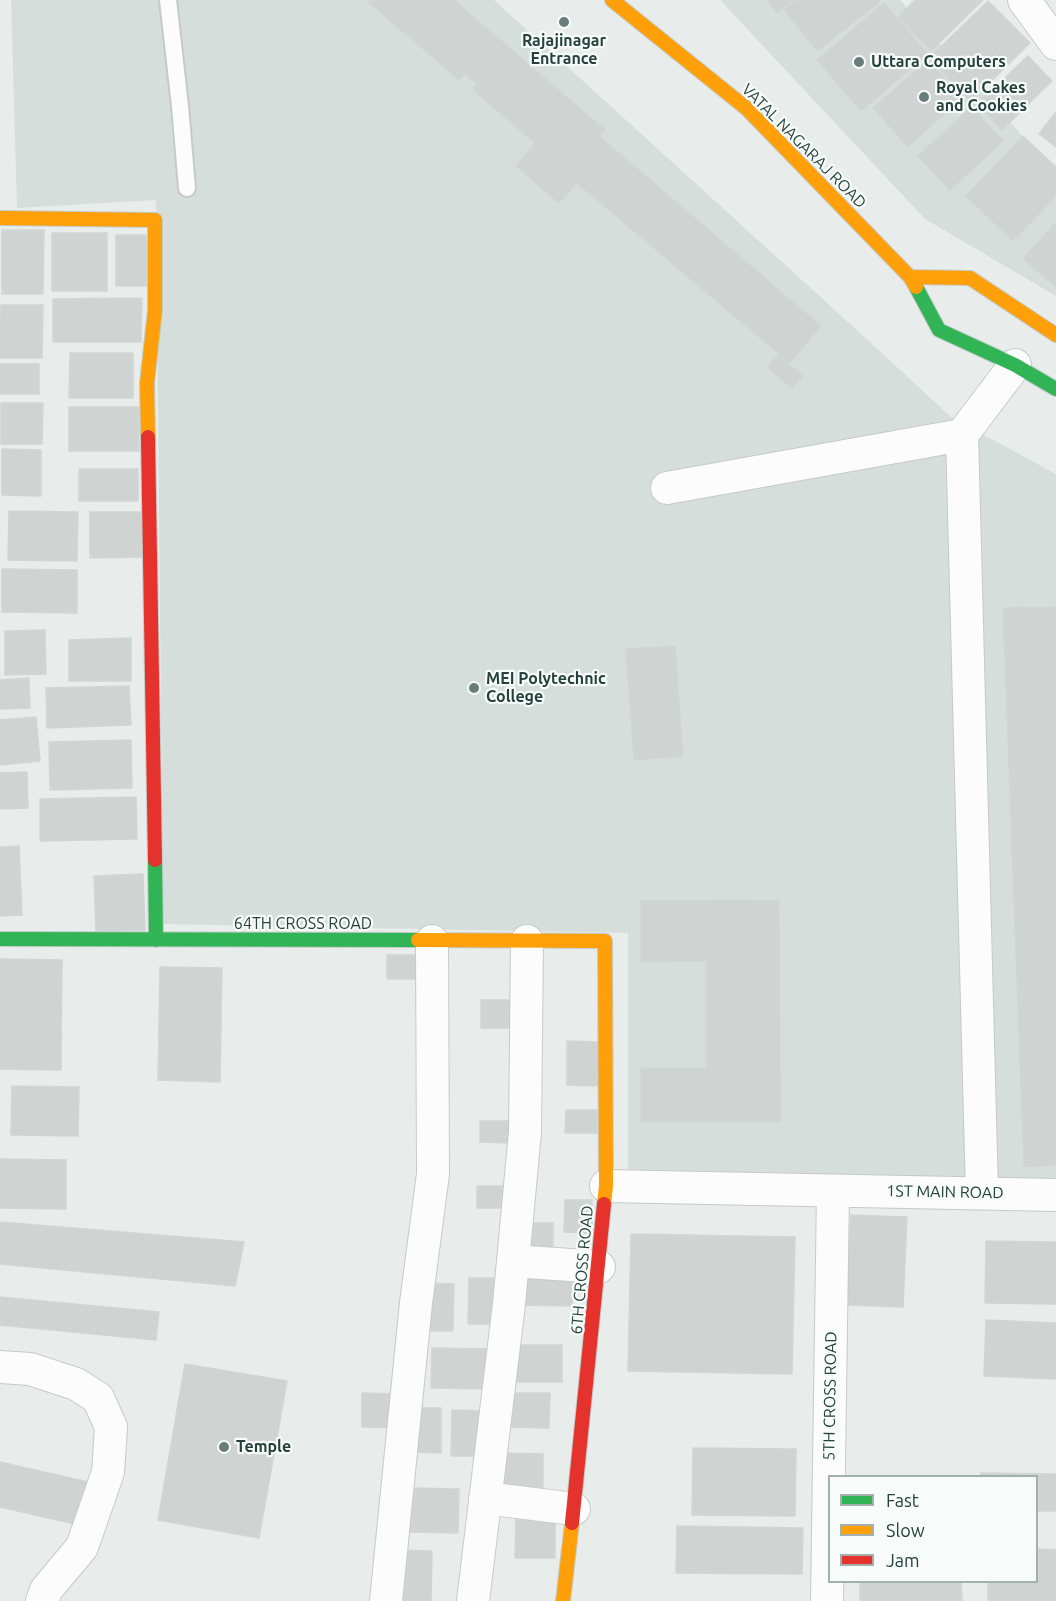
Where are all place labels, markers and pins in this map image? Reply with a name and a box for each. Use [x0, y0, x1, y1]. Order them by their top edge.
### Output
marker: Rajajinagar Entrance [557, 15, 571, 29]
place label: Rajajinagar Entrance [522, 31, 606, 69]
place label: Uttara Computers [871, 52, 1006, 72]
marker: Uttara Computers [852, 55, 866, 69]
place label: Royal Cakes and Cookies [936, 78, 1027, 116]
marker: Royal Cakes and Cookies [917, 90, 931, 104]
place label: MEI Polytechnic College [486, 669, 606, 707]
marker: MEI Polytechnic College [467, 681, 481, 695]
place label: Temple [236, 1437, 291, 1457]
marker: Temple [217, 1440, 231, 1454]

